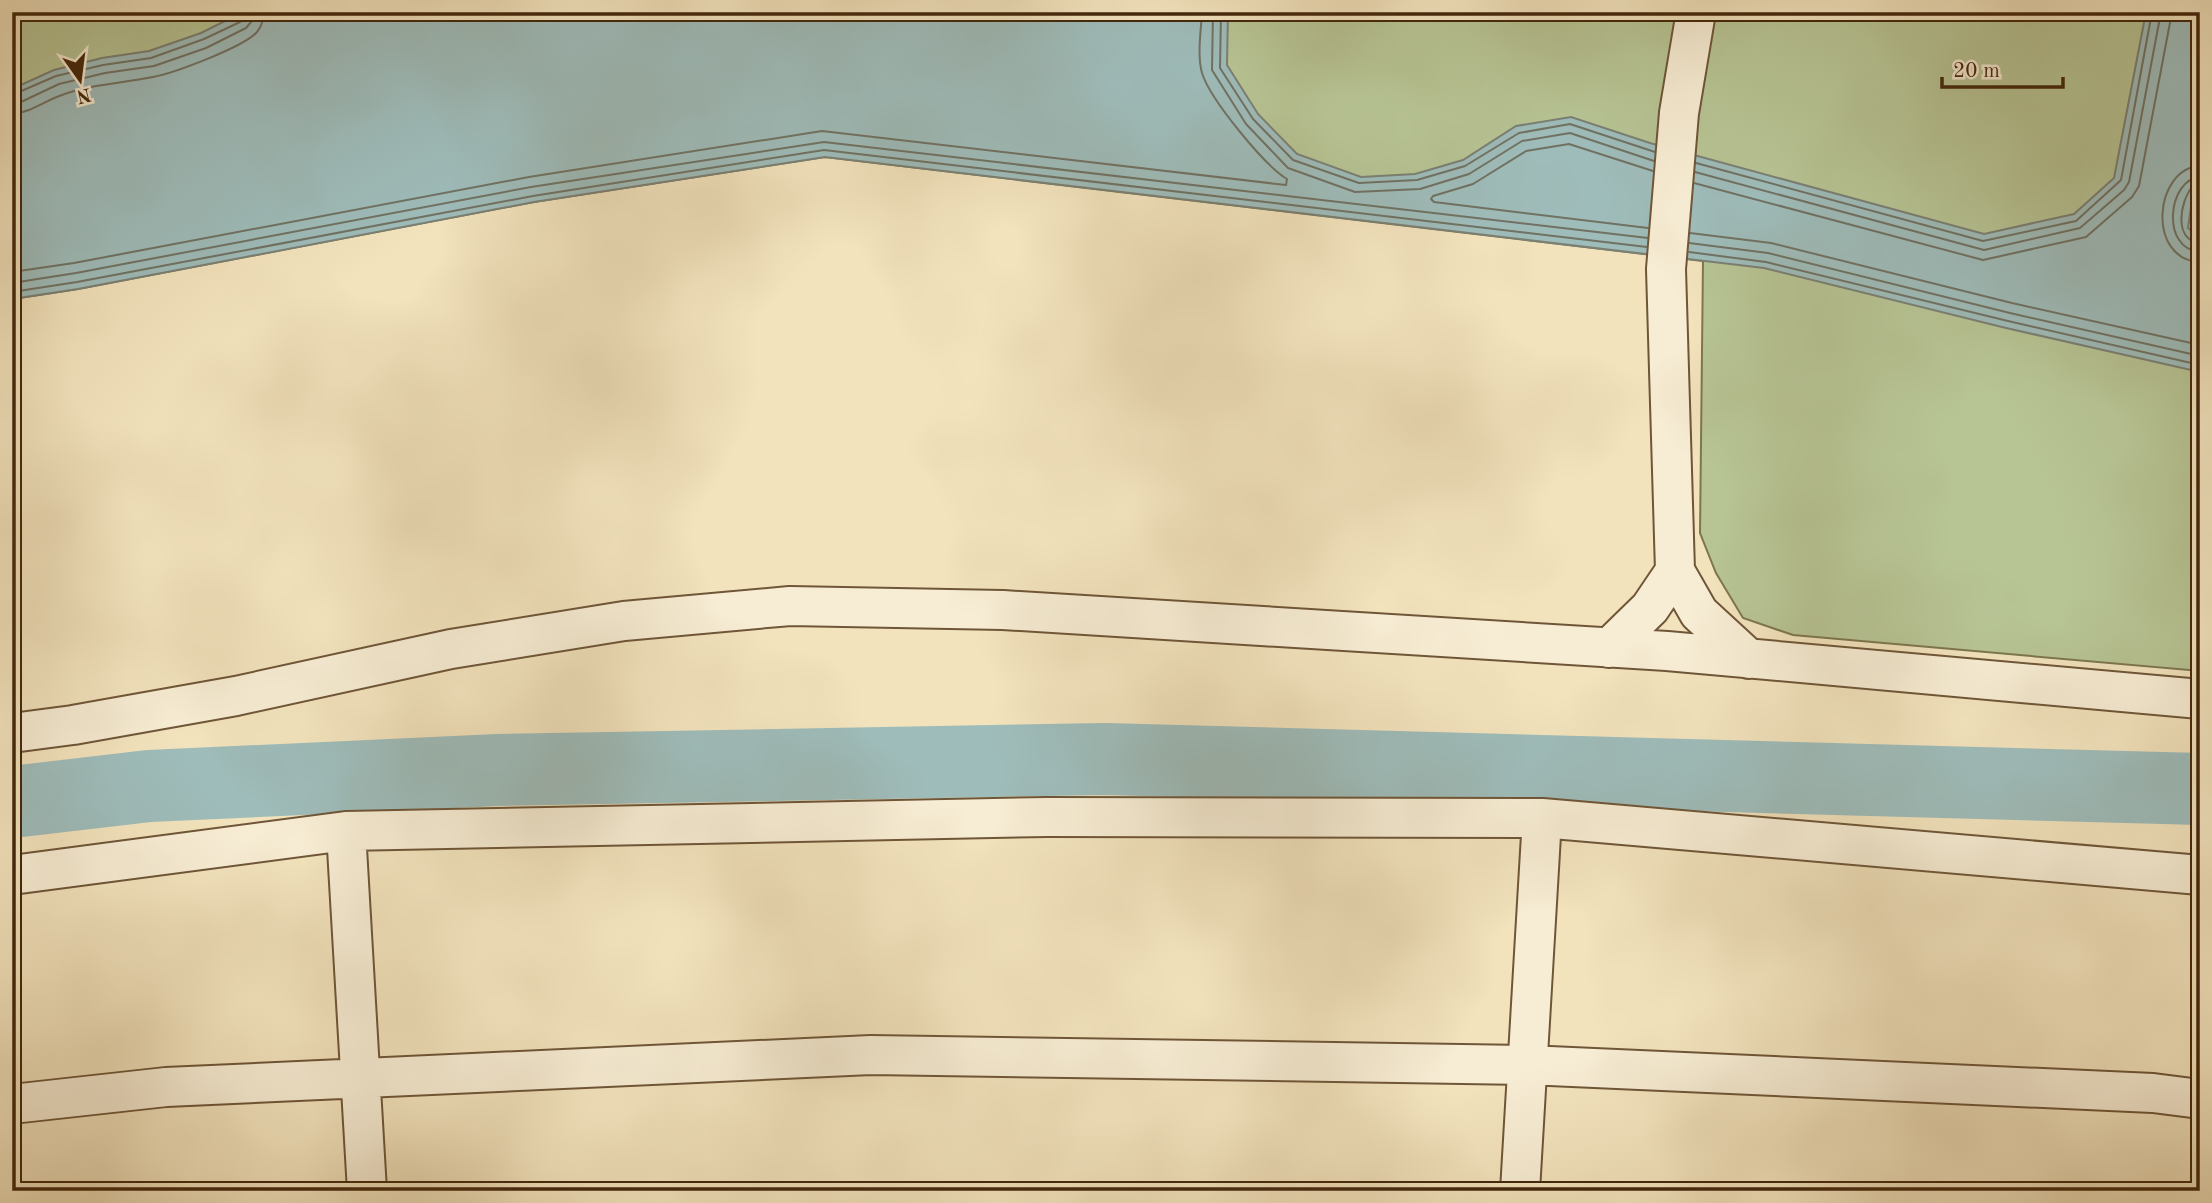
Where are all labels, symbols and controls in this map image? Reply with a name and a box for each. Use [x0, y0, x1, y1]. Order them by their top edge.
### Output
north arrow [46, 46, 116, 116]
scale bar [1942, 46, 2063, 90]
text: 20 m [1953, 61, 2000, 82]
text: N [74, 83, 93, 105]

